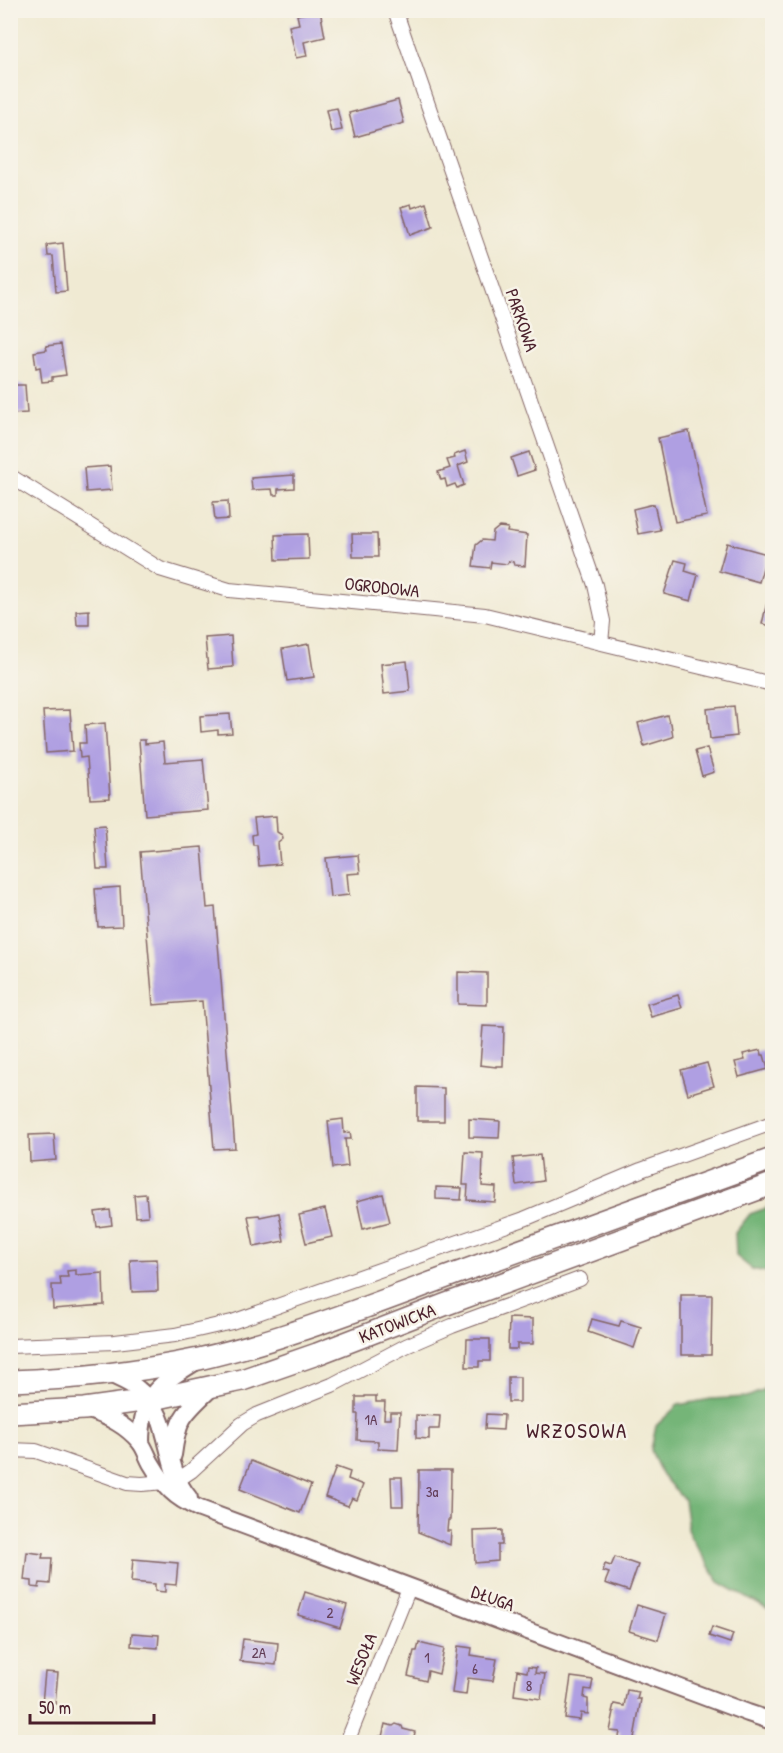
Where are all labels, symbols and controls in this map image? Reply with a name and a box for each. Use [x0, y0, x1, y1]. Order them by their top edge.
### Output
street label: PARKOWA [500, 285, 544, 355]
street label: OGRODOWA [343, 571, 421, 603]
street label: KATOWICKA [355, 1297, 439, 1349]
house number: 1A [365, 1409, 378, 1430]
district label: WRZOSOWA [526, 1416, 628, 1445]
house number: 3a [426, 1481, 438, 1502]
street label: DŁUGA [468, 1579, 518, 1617]
house number: 2 [326, 1602, 334, 1623]
street label: WESOŁA [339, 1629, 383, 1689]
house number: 2A [252, 1642, 267, 1663]
house number: 1 [424, 1647, 430, 1668]
house number: 6 [472, 1658, 478, 1679]
house number: 8 [526, 1675, 532, 1696]
scale bar [30, 1687, 154, 1725]
text: 50 m [39, 1695, 71, 1720]

